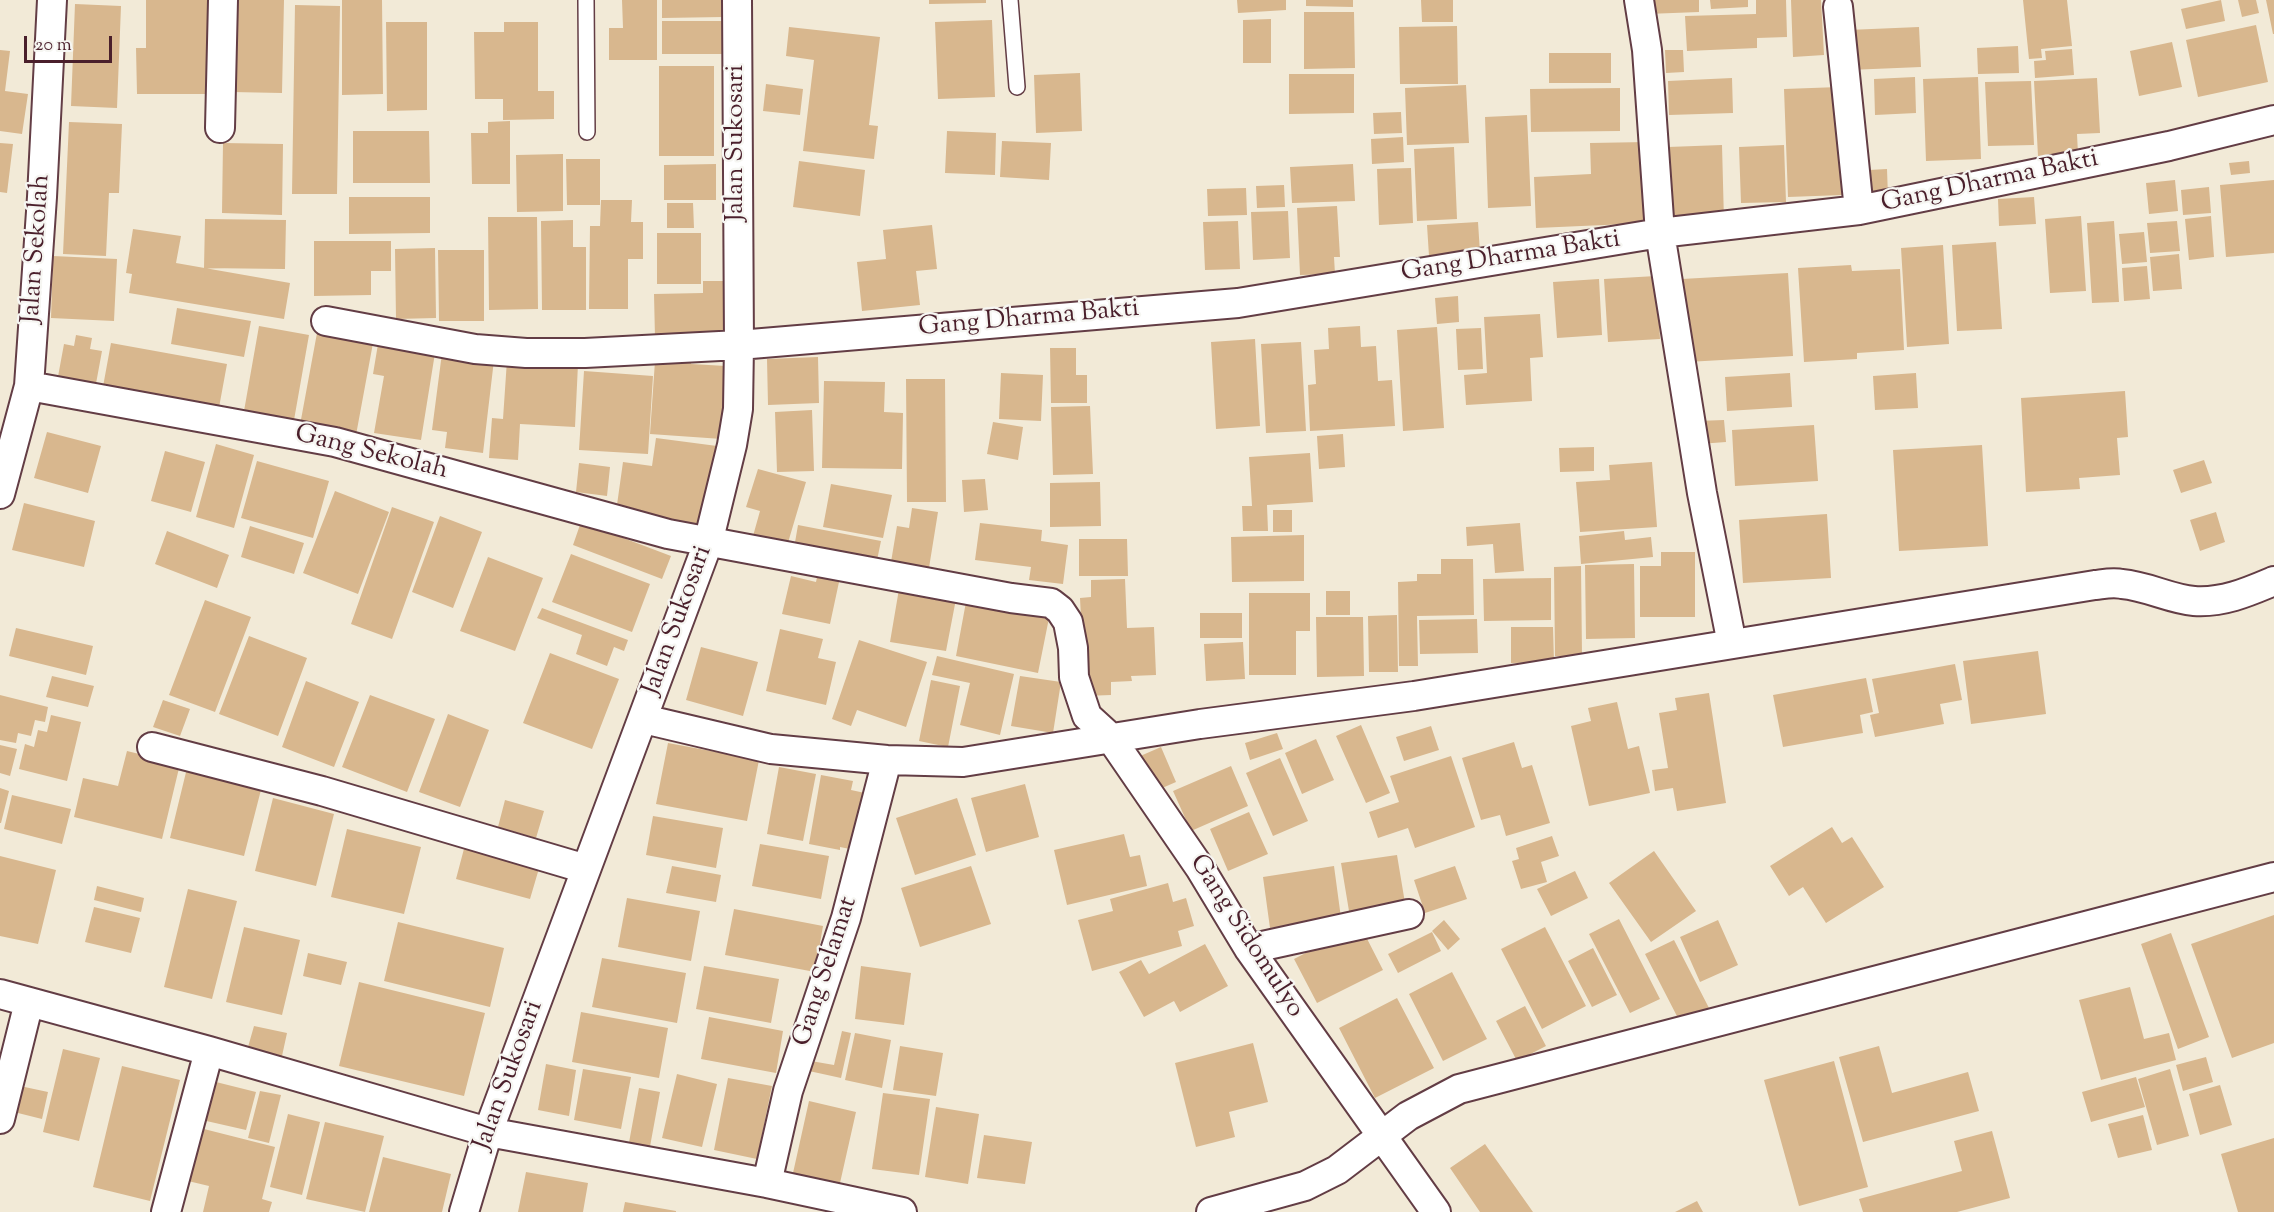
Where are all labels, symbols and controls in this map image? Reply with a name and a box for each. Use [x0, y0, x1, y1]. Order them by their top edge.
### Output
scale bar [27, 24, 116, 62]
text: 20 m [35, 33, 72, 59]
street label: Jalan Sukosari [722, 64, 754, 222]
street label: Gang Dharma Bakti [1878, 145, 2102, 221]
street label: Jalan Sekolah [17, 173, 59, 325]
street label: Gang Dharma Bakti [1399, 225, 1623, 291]
street label: Gang Dharma Bakti [917, 295, 1141, 345]
street label: Gang Sekolah [291, 420, 451, 488]
street label: Jalan Sukosari [637, 542, 721, 700]
street label: Gang Sidomulyo [1181, 850, 1309, 1024]
street label: Gang Selamat [788, 893, 866, 1051]
street label: Jalan Sukosari [468, 997, 552, 1155]

